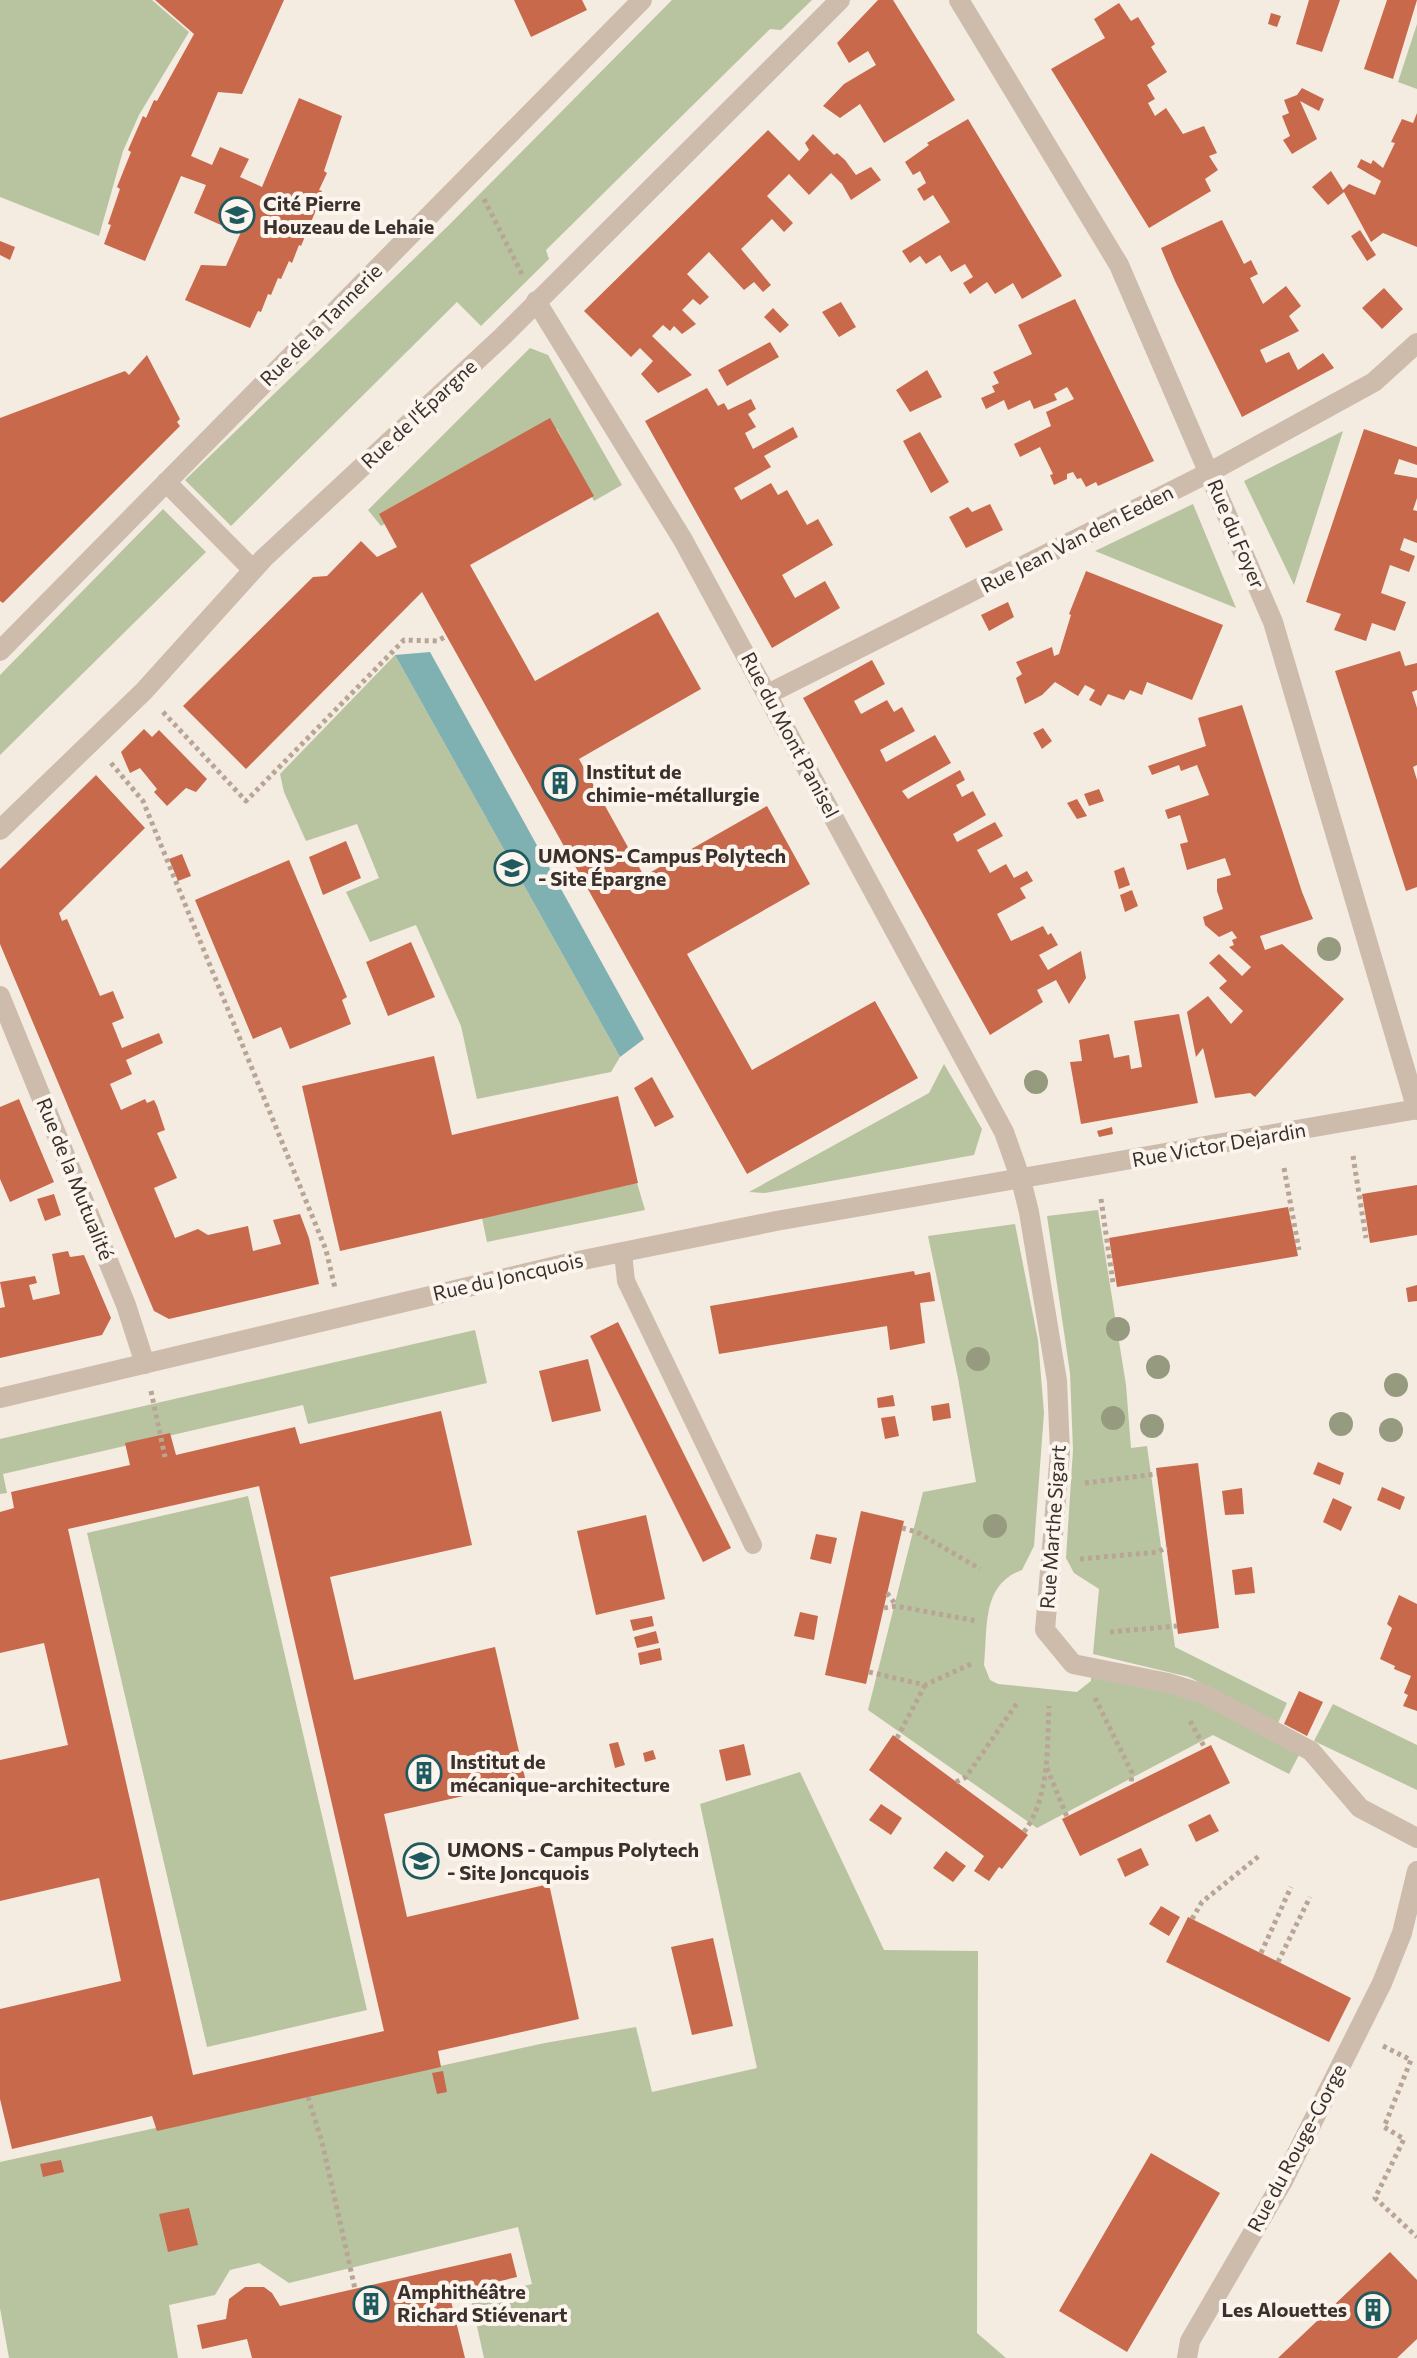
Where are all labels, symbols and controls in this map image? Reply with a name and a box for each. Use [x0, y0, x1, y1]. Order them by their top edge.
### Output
place label: Cité Pierre Houzeau de Lehaie [263, 191, 434, 238]
school or university icon: Cité Pierre Houzeau de Lehaie [218, 196, 256, 234]
street label: Rue de la Tannerie [254, 258, 386, 390]
street label: Rue de l'Épargne [356, 354, 481, 473]
street label: Rue du Foyer [1203, 475, 1271, 592]
street label: Rue Jean Van den Eeden [976, 479, 1177, 597]
street label: Rue du Mont Panisel [737, 648, 845, 822]
place label: Institut de chimie-métallurgie [586, 759, 759, 806]
building icon: Institut de chimie-métallurgie [541, 764, 579, 802]
place label: UMONS- Campus Polytech - Site Épargne [538, 843, 786, 890]
school or university icon: UMONS- Campus Polytech - Site Épargne [493, 849, 531, 887]
street label: Rue de la Mutualité [32, 1094, 119, 1263]
street label: Rue Victor Dejardin [1130, 1117, 1308, 1171]
street label: Rue du Joncquois [430, 1247, 585, 1305]
street label: Rue Marthe Sigart [1034, 1444, 1070, 1610]
place label: Institut de mécanique-architecture [450, 1749, 670, 1796]
building icon: Institut de mécanique-architecture [405, 1754, 443, 1792]
place label: UMONS - Campus Polytech - Site Joncquois [447, 1837, 699, 1884]
school or university icon: UMONS - Campus Polytech - Site Joncquois [402, 1842, 440, 1880]
street label: Rue du Rouge-Gorge [1242, 2059, 1351, 2236]
place label: Amphithéâtre Richard Stiévenart [397, 2279, 568, 2326]
building icon: Amphithéâtre Richard Stiévenart [352, 2285, 390, 2323]
building icon: Les Alouettes [1354, 2291, 1392, 2329]
place label: Les Alouettes [1221, 2297, 1347, 2321]

